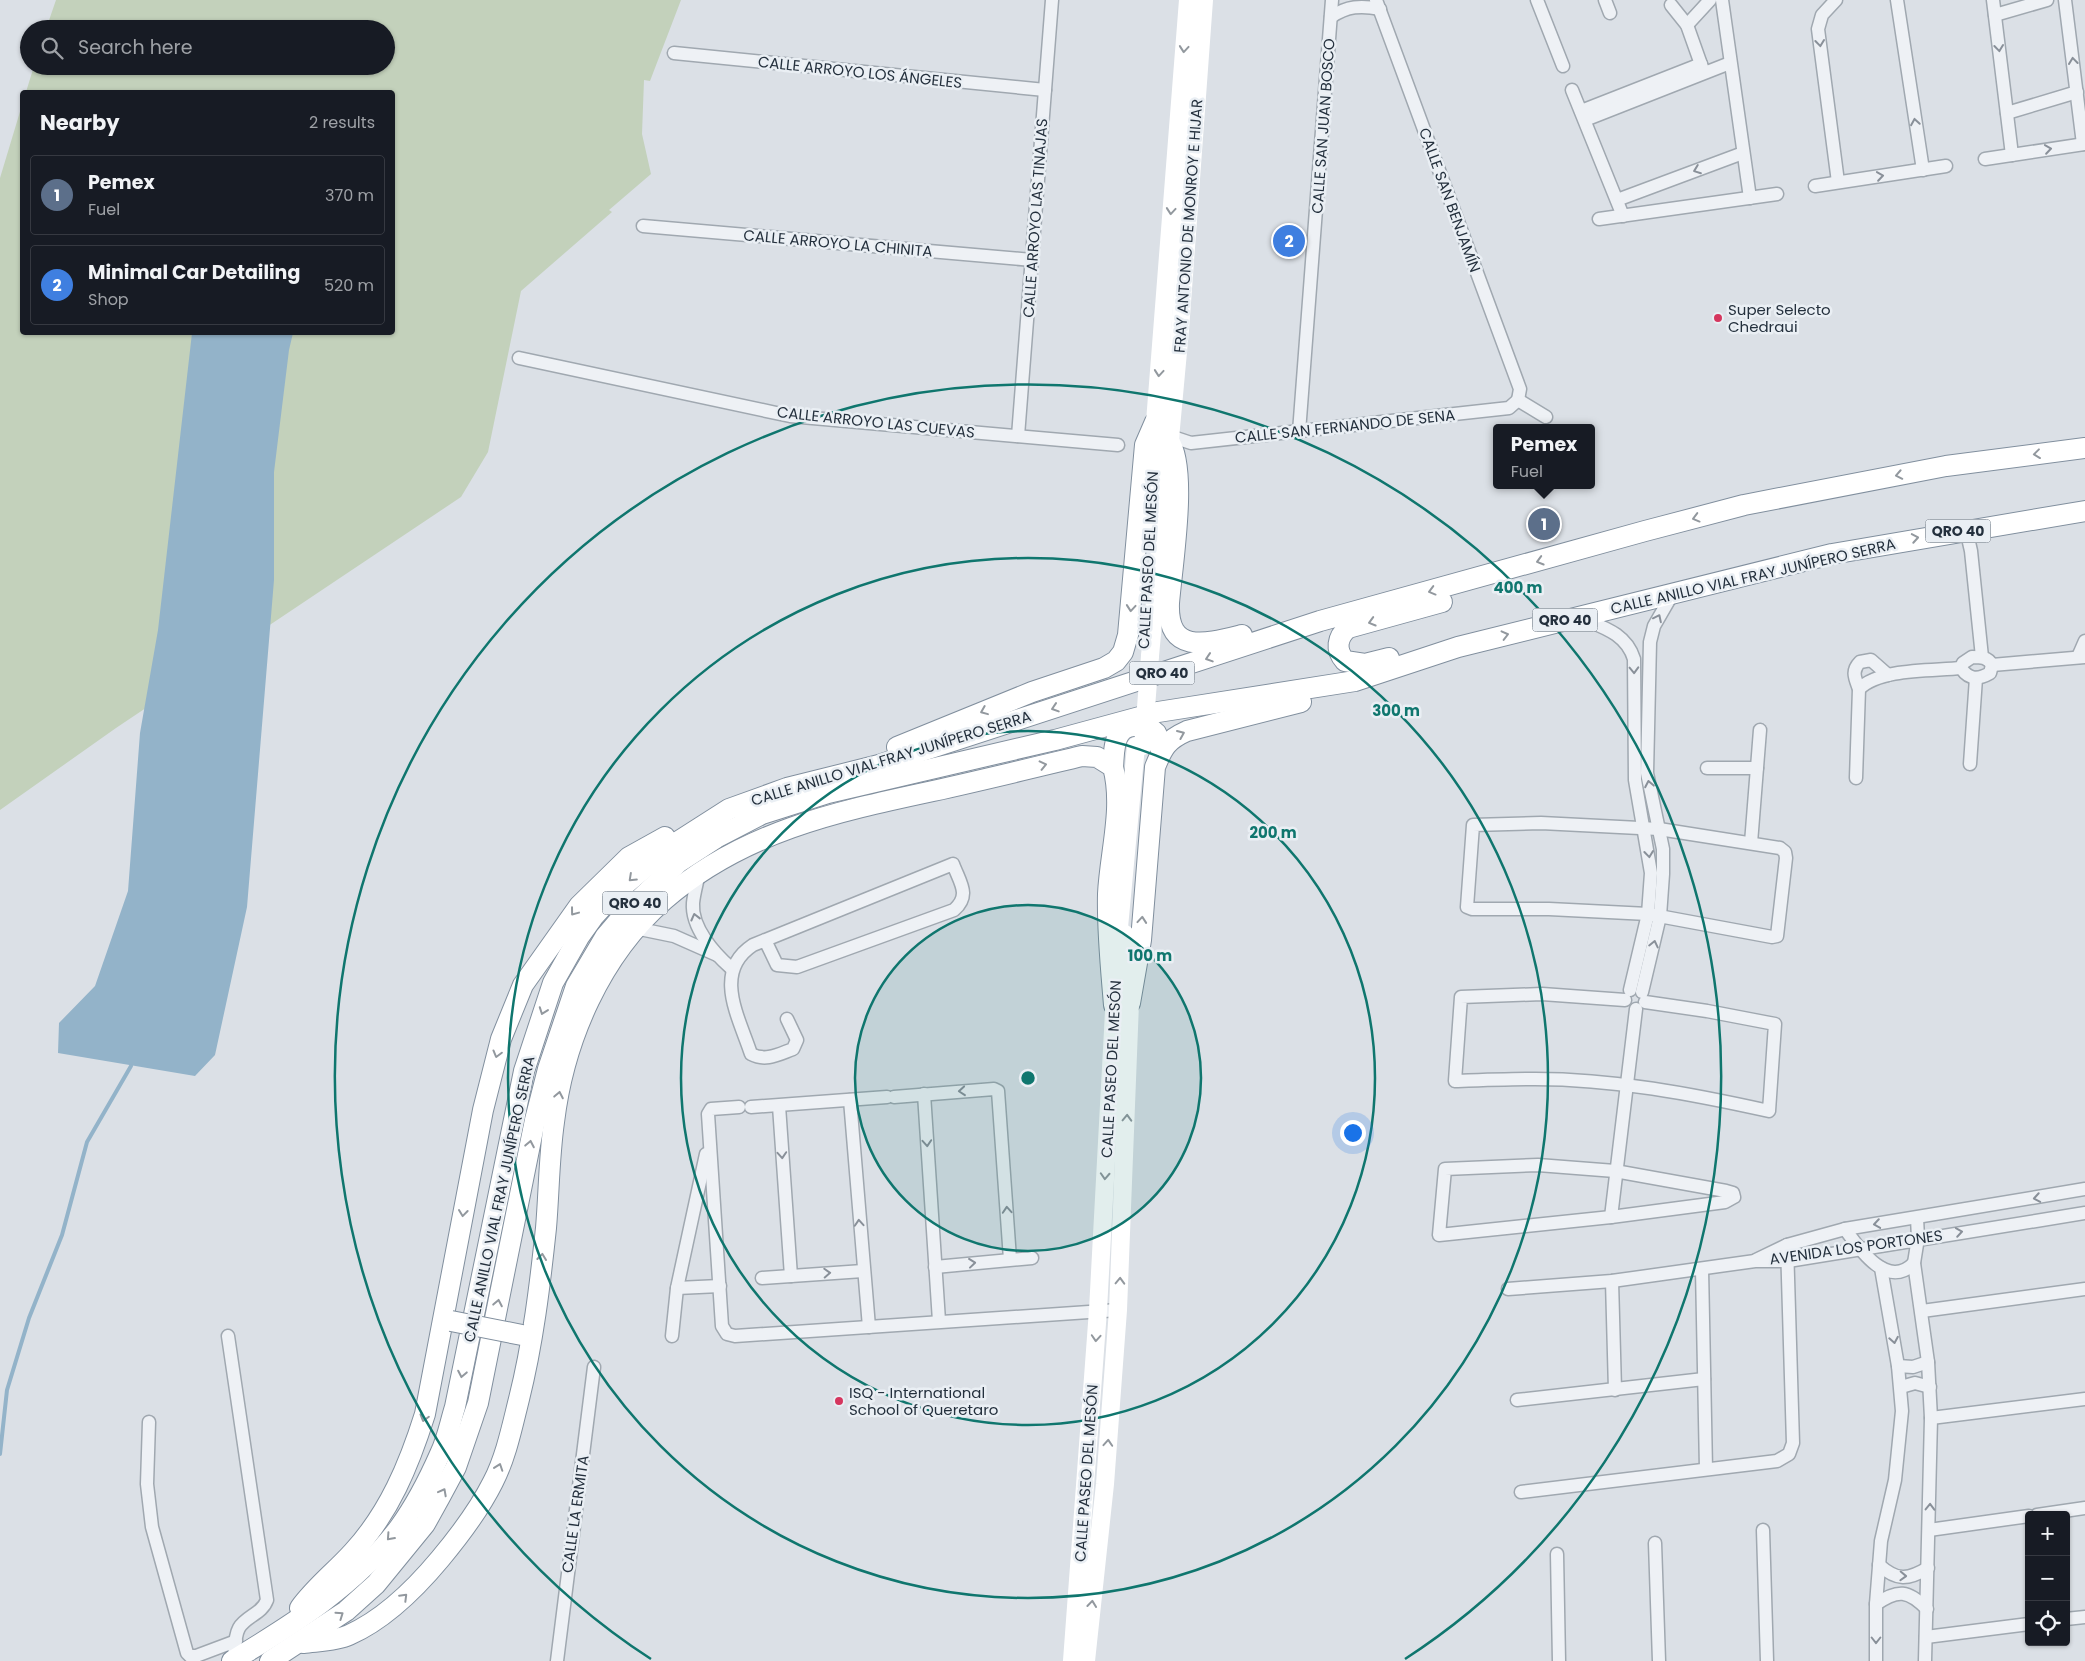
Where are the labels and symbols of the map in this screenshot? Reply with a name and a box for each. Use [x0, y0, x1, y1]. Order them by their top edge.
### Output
street label: CALLE SAN JUAN BOSCO [1306, 37, 1340, 214]
one-way arrow [1814, 39, 1825, 47]
one-way arrow [1179, 45, 1190, 53]
one-way arrow [1993, 45, 2004, 53]
street label: CALLE ARROYO LOS ÁNGELES [757, 51, 963, 93]
one-way arrow [2068, 57, 2079, 65]
street label: FRAY ANTONIO DE MONROY E HIJAR [1169, 98, 1207, 354]
street label: CALLE ARROYO LAS TINAJAS [1018, 118, 1052, 318]
one-way arrow [1911, 118, 1921, 126]
street label: CALLE SAN BENJAMÍN [1414, 125, 1486, 275]
one-way arrow [2043, 145, 2052, 155]
one-way arrow [1694, 164, 1702, 174]
one-way arrow [1877, 171, 1885, 182]
one-way arrow [1166, 207, 1177, 215]
pin: 2 [1273, 222, 1305, 260]
street label: CALLE ARROYO LA CHINITA [743, 224, 933, 262]
place label: Super Selecto Chedraui [1728, 299, 1831, 337]
marker: Super Selecto Chedraui [1712, 312, 1724, 324]
one-way arrow [1153, 369, 1164, 377]
street label: CALLE ARROYO LAS CUEVAS [776, 401, 976, 443]
street label: CALLE SAN FERNANDO DE SENA [1234, 404, 1456, 448]
one-way arrow [2032, 448, 2040, 459]
one-way arrow [1894, 469, 1903, 479]
street label: CALLE PASEO DEL MESÓN [1133, 471, 1163, 649]
pin: 1 [1528, 505, 1560, 543]
one-way arrow [1693, 512, 1701, 522]
road number: QRO 40 [1926, 520, 1990, 542]
street label: CALLE ANILLO VIAL FRAY JUNÍPERO SERRA [1608, 533, 1898, 619]
one-way arrow [1910, 534, 1919, 544]
one-way arrow [1536, 556, 1544, 566]
text: 400 m [1494, 577, 1543, 598]
one-way arrow [1428, 585, 1436, 595]
one-way arrow [1125, 604, 1136, 612]
road number: QRO 40 [1532, 608, 1598, 632]
one-way arrow [1652, 615, 1662, 624]
one-way arrow [1368, 616, 1376, 626]
one-way arrow [1501, 631, 1509, 641]
one-way arrow [1206, 652, 1214, 662]
road number: QRO 40 [1130, 661, 1194, 684]
one-way arrow [1629, 667, 1639, 675]
text: 300 m [1372, 700, 1420, 721]
one-way arrow [1051, 702, 1059, 712]
one-way arrow [980, 704, 989, 715]
street label: CALLE ANILLO VIAL FRAY JUNÍPERO SERRA [748, 705, 1034, 811]
one-way arrow [1176, 730, 1185, 740]
one-way arrow [1039, 760, 1048, 771]
one-way arrow [1644, 780, 1654, 789]
text: 200 m [1249, 822, 1297, 843]
one-way arrow [1643, 850, 1654, 858]
one-way arrow [629, 872, 638, 881]
road number: QRO 40 [602, 891, 668, 914]
one-way arrow [571, 906, 580, 916]
one-way arrow [691, 913, 701, 921]
one-way arrow [1137, 916, 1148, 924]
one-way arrow [1648, 940, 1659, 949]
text: 100 m [1128, 945, 1172, 966]
street label: CALLE PASEO DEL MESÓN [1096, 980, 1126, 1158]
one-way arrow [539, 1006, 549, 1015]
one-way arrow [492, 1049, 503, 1058]
street label: CALLE ANILLO VIAL FRAY JUNÍPERO SERRA [458, 1054, 540, 1344]
centre of rings [1019, 1069, 1037, 1087]
one-way arrow [957, 1086, 965, 1097]
one-way arrow [553, 1091, 564, 1100]
one-way arrow [1121, 1114, 1132, 1122]
your location [1340, 1120, 1366, 1146]
one-way arrow [524, 1139, 535, 1148]
one-way arrow [922, 1139, 933, 1147]
one-way arrow [776, 1151, 787, 1159]
one-way arrow [1099, 1172, 1110, 1180]
one-way arrow [2033, 1192, 2041, 1202]
one-way arrow [1001, 1206, 1012, 1214]
one-way arrow [458, 1209, 469, 1217]
one-way arrow [854, 1218, 865, 1226]
one-way arrow [1872, 1219, 1881, 1229]
street label: AVENIDA LOS PORTONES [1768, 1224, 1944, 1270]
one-way arrow [1954, 1227, 1963, 1237]
one-way arrow [537, 1253, 547, 1261]
one-way arrow [969, 1258, 977, 1269]
one-way arrow [823, 1268, 831, 1279]
one-way arrow [1114, 1276, 1125, 1284]
one-way arrow [492, 1299, 503, 1307]
one-way arrow [1090, 1334, 1101, 1342]
one-way arrow [1888, 1336, 1898, 1344]
one-way arrow [457, 1370, 467, 1379]
place label: ISQ - International School of Queretaro [849, 1382, 998, 1420]
street label: CALLE PASEO DEL MESÓN [1069, 1383, 1103, 1563]
marker: ISQ - International School of Queretaro [833, 1395, 845, 1407]
one-way arrow [419, 1414, 429, 1422]
one-way arrow [1102, 1438, 1113, 1446]
street label: CALLE LA ERMITA [556, 1454, 594, 1574]
one-way arrow [493, 1463, 503, 1472]
one-way arrow [437, 1488, 447, 1497]
one-way arrow [1925, 1503, 1935, 1511]
one-way arrow [387, 1532, 396, 1541]
one-way arrow [1899, 1571, 1907, 1581]
one-way arrow [398, 1594, 407, 1603]
one-way arrow [1086, 1600, 1097, 1608]
one-way arrow [334, 1612, 344, 1621]
one-way arrow [1871, 1636, 1881, 1644]

